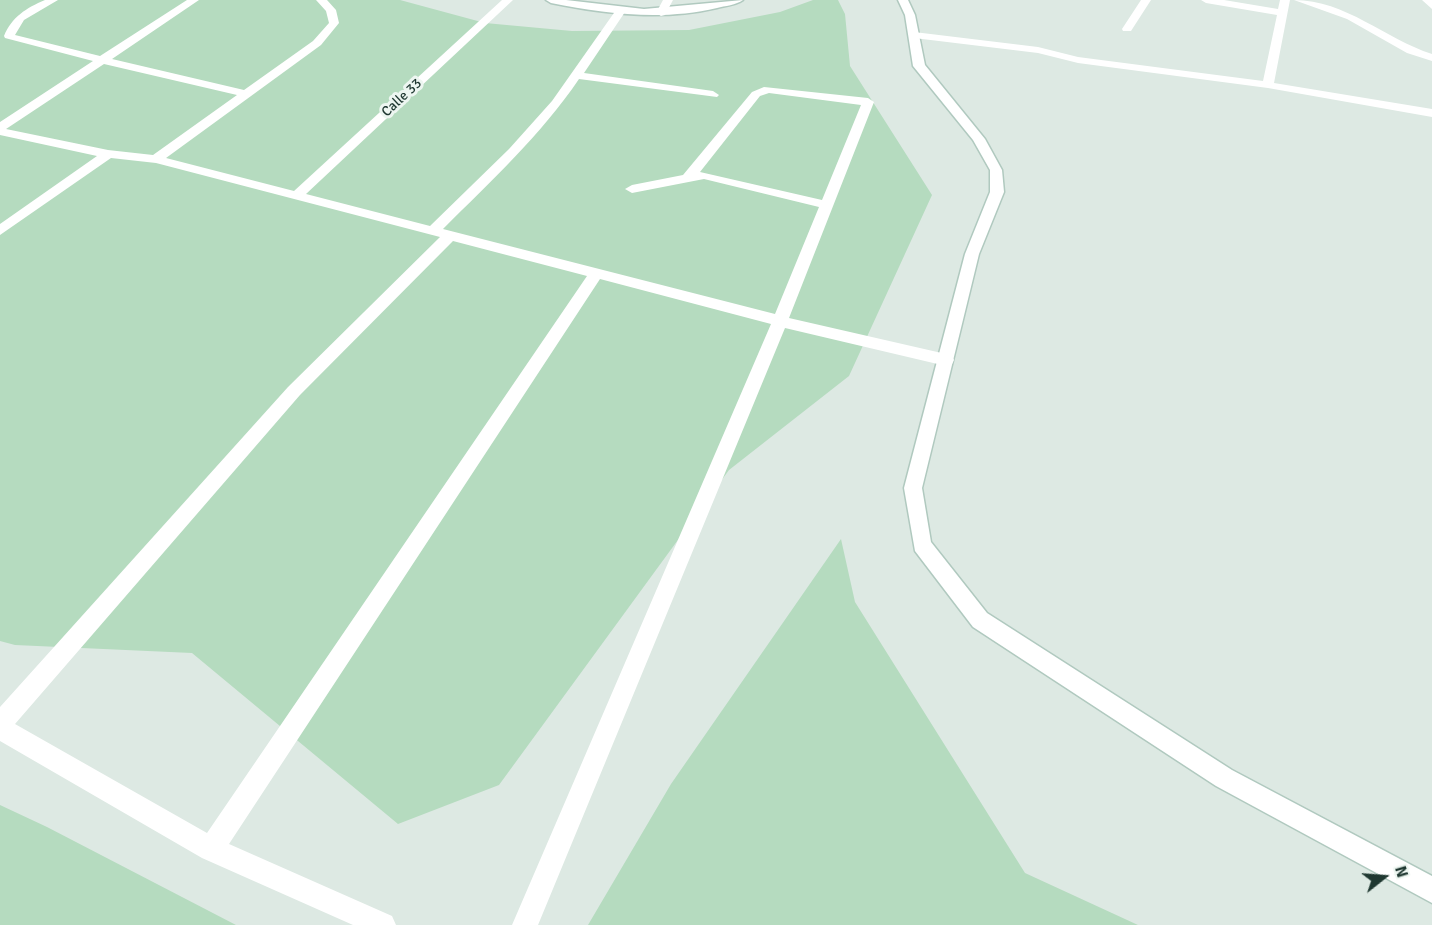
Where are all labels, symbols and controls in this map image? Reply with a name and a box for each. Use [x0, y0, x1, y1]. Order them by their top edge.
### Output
street label: Calle 33 [379, 75, 425, 121]
north arrow [1354, 847, 1414, 907]
text: N [1390, 863, 1412, 880]

